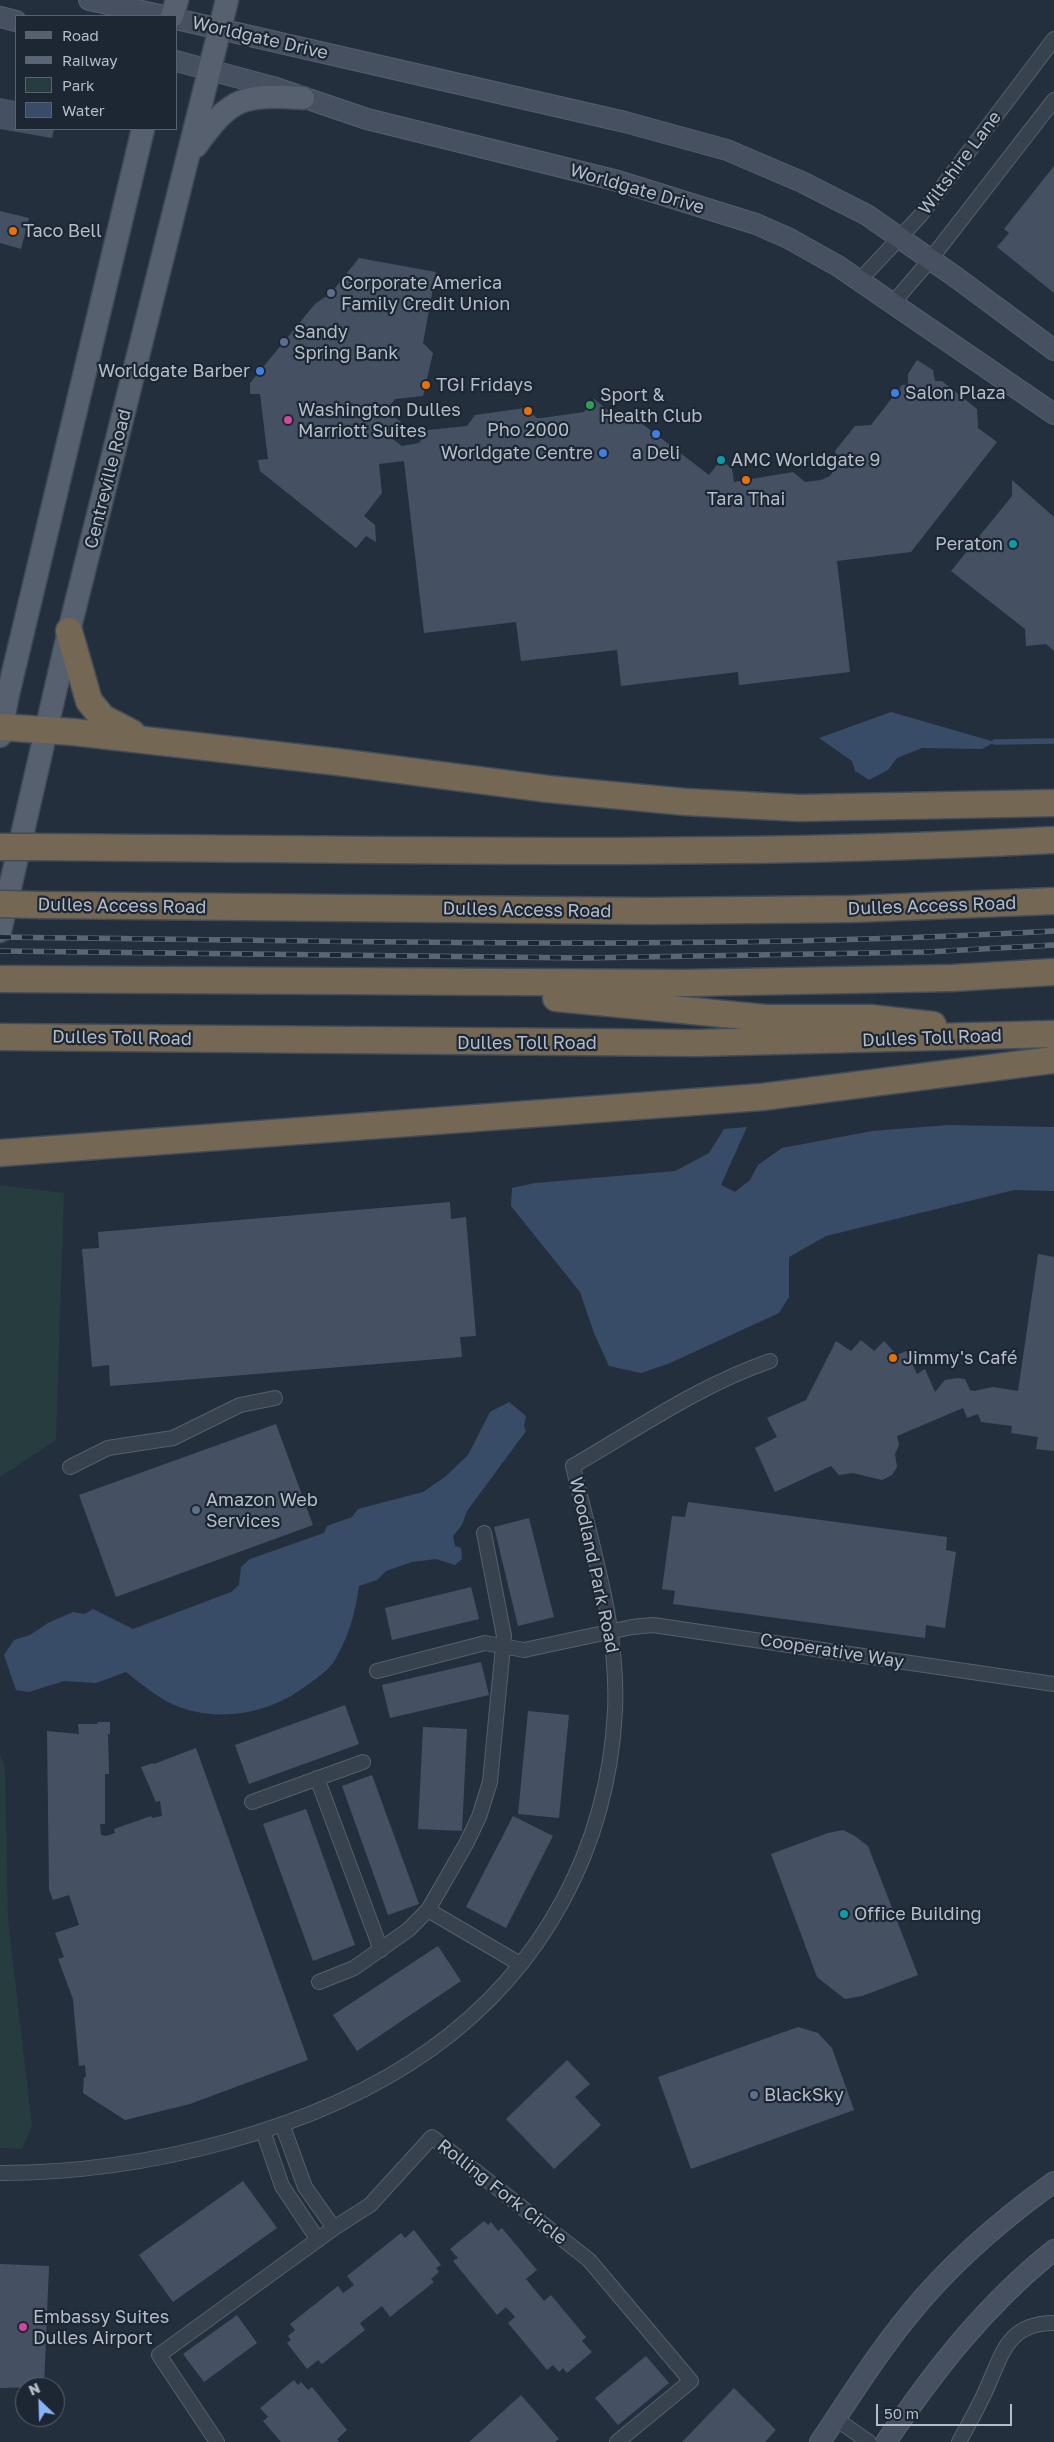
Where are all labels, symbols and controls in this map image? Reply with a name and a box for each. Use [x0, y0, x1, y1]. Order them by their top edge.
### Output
street label: Worldgate Drive [190, 12, 330, 64]
legend [15, 15, 178, 130]
text: Road [62, 26, 99, 44]
text: Railway [62, 51, 118, 69]
text: Park [62, 76, 94, 94]
text: Water [62, 101, 105, 119]
street label: Wiltshire Lane [914, 107, 1006, 219]
street label: Worldgate Drive [567, 159, 707, 219]
place label: Taco Bell [23, 220, 102, 242]
marker: Taco Bell [7, 225, 19, 237]
place label: Corporate America Family Credit Union [341, 272, 510, 314]
marker: Corporate America Family Credit Union [325, 287, 337, 299]
place label: Sandy Spring Bank [294, 321, 399, 364]
marker: Sandy Spring Bank [278, 336, 290, 348]
place label: Worldgate Barber [98, 360, 250, 382]
marker: Worldgate Barber [254, 365, 266, 377]
place label: TGI Fridays [436, 374, 533, 396]
marker: TGI Fridays [420, 379, 432, 391]
place label: Salon Plaza [905, 382, 1006, 404]
place label: Sport & Health Club [600, 384, 702, 426]
marker: Salon Plaza [889, 387, 901, 399]
place label: Washington Dulles Marriott Suites [298, 399, 461, 442]
marker: Sport & Health Club [584, 399, 596, 411]
marker: Pho 2000 [522, 405, 534, 417]
street label: Centreville Road [80, 407, 136, 551]
marker: Washington Dulles Marriott Suites [282, 414, 294, 426]
place label: Pho 2000 [487, 419, 569, 441]
marker: a Deli [650, 428, 662, 440]
place label: Worldgate Centre [441, 442, 593, 464]
place label: a Deli [632, 442, 680, 464]
marker: Worldgate Centre [597, 447, 609, 459]
place label: AMC Worldgate 9 [731, 449, 880, 471]
marker: AMC Worldgate 9 [715, 454, 727, 466]
marker: Tara Thai [740, 474, 752, 486]
place label: Tara Thai [707, 488, 785, 510]
place label: Peraton [935, 533, 1003, 555]
marker: Peraton [1007, 538, 1019, 550]
street label: Dulles Access Road [847, 892, 1017, 920]
street label: Dulles Access Road [37, 894, 207, 918]
street label: Dulles Access Road [442, 898, 612, 922]
street label: Dulles Toll Road [862, 1025, 1002, 1051]
street label: Dulles Toll Road [52, 1026, 192, 1050]
street label: Dulles Toll Road [457, 1032, 597, 1054]
place label: Jimmy's Café [903, 1347, 1017, 1369]
marker: Jimmy's Café [887, 1352, 899, 1364]
street label: Woodland Park Road [565, 1475, 623, 1655]
place label: Amazon Web Services [206, 1489, 318, 1532]
marker: Amazon Web Services [190, 1504, 202, 1516]
street label: Cooperative Way [759, 1629, 905, 1673]
place label: Office Building [854, 1903, 982, 1925]
marker: Office Building [838, 1908, 850, 1920]
place label: BlackSky [764, 2084, 844, 2106]
marker: BlackSky [748, 2089, 760, 2101]
street label: Rolling Fork Circle [433, 2135, 571, 2249]
place label: Embassy Suites Dulles Airport [33, 2306, 169, 2348]
marker: Embassy Suites Dulles Airport [17, 2321, 29, 2333]
north arrow [15, 2377, 65, 2427]
text: N [26, 2379, 42, 2399]
scale bar [879, 2394, 1015, 2426]
text: 50 m [884, 2404, 919, 2422]

